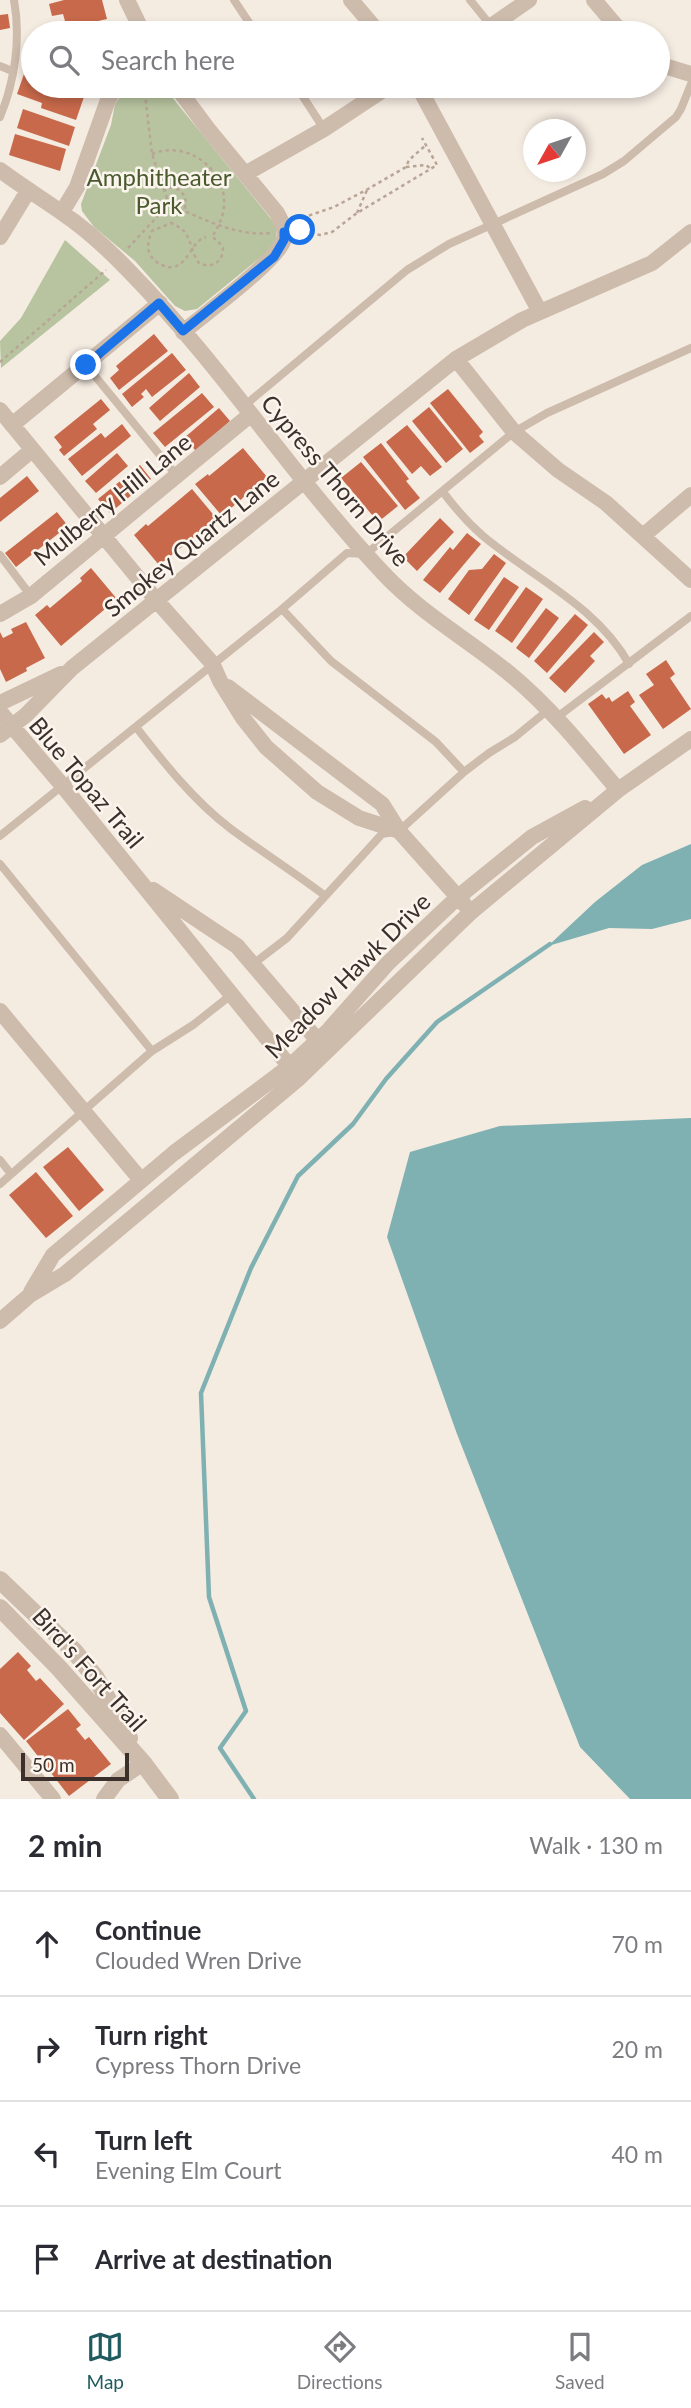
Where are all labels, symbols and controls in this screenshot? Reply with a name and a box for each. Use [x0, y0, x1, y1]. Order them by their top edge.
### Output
search box [21, 21, 670, 98]
icon: search [45, 41, 83, 79]
text: Search here [101, 44, 235, 76]
north arrow [523, 119, 586, 182]
park label: Amphitheater Park [87, 162, 232, 219]
route start [284, 214, 315, 245]
route end [70, 349, 101, 380]
street label: Cypress Thorn Drive [256, 388, 416, 572]
street label: Mulberry Hill Lane [27, 427, 197, 571]
street label: Smokey Quartz Lane [98, 463, 284, 623]
street label: Blue Topaz Trail [24, 710, 150, 854]
street label: Meadow Hawk Drive [258, 886, 436, 1064]
street label: Bird's Fort Trail [27, 1601, 153, 1737]
scale bar [21, 1750, 130, 1782]
text: 50 m [32, 1753, 75, 1776]
text: 2 min [28, 1827, 102, 1863]
text: Walk · 130 m [529, 1831, 663, 1859]
text: Continue [95, 1914, 201, 1946]
icon: ahead [28, 1925, 66, 1963]
text: 70 m [612, 1930, 663, 1958]
text: Clouded Wren Drive [95, 1946, 302, 1974]
text: Turn right [95, 2019, 208, 2051]
icon: right [28, 2030, 66, 2068]
text: 20 m [612, 2035, 663, 2063]
text: Cypress Thorn Drive [95, 2051, 301, 2079]
text: Turn left [95, 2124, 192, 2156]
icon: left [28, 2135, 66, 2173]
text: 40 m [612, 2140, 663, 2168]
text: Evening Elm Court [95, 2156, 282, 2184]
icon: arrive [28, 2240, 66, 2278]
text: Arrive at destination [95, 2243, 332, 2275]
tab: Map [86, 2328, 124, 2393]
tab: Directions [297, 2328, 383, 2393]
tab: Saved [555, 2328, 605, 2393]

